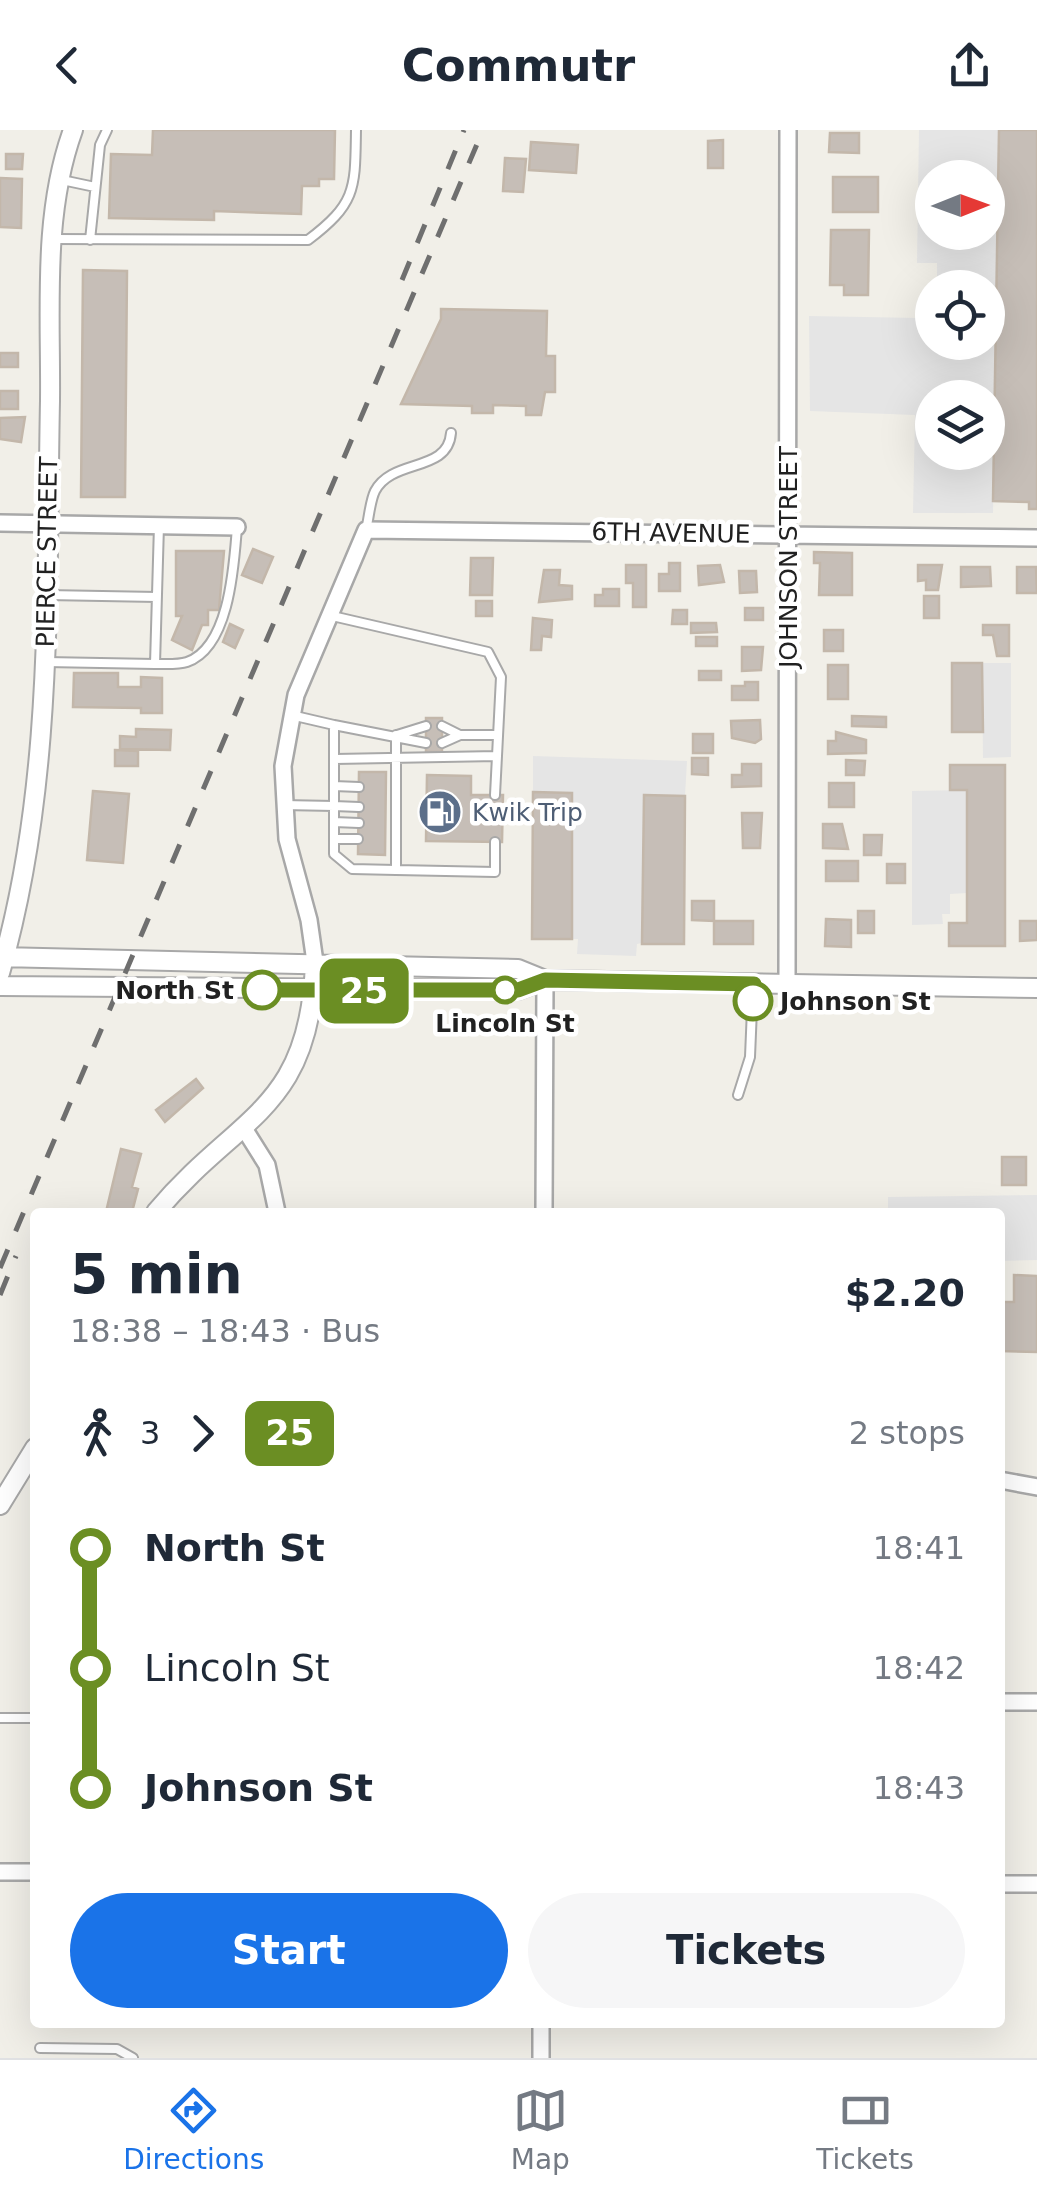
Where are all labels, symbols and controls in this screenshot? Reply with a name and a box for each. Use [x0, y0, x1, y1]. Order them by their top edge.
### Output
icon: back [40, 38, 95, 93]
icon: share [942, 38, 997, 93]
text: Commutr [402, 39, 635, 92]
north arrow [915, 160, 1005, 250]
map controls [915, 160, 1005, 470]
button: locate [915, 270, 1005, 360]
button: layers [915, 380, 1005, 470]
street label: JOHNSON STREET [774, 445, 803, 670]
street label: PIERCE STREET [31, 456, 63, 648]
street label: 6TH AVENUE [591, 517, 751, 549]
fuel station icon: Kwik Trip [417, 789, 463, 835]
place label: Kwik Trip [472, 798, 583, 827]
line badge: 25 [319, 958, 409, 1024]
marker: North St [243, 971, 281, 1009]
text: 25 [340, 971, 388, 1011]
place label: North St [115, 976, 234, 1005]
marker: Lincoln St [492, 977, 518, 1003]
marker: Johnson St [734, 982, 772, 1020]
place label: Johnson St [778, 987, 931, 1016]
place label: Lincoln St [435, 1009, 575, 1038]
text: 5 min [70, 1242, 243, 1306]
text: $2.20 [845, 1271, 965, 1315]
text: 18:38 – 18:43 · Bus [70, 1312, 380, 1350]
icon: walk [70, 1406, 125, 1461]
icon: forward [175, 1406, 230, 1461]
text: 25 [265, 1413, 314, 1453]
text: 3 [140, 1414, 160, 1452]
text: 2 stops [849, 1414, 965, 1452]
text: North St [144, 1526, 325, 1570]
text: 18:41 [873, 1529, 965, 1567]
text: Lincoln St [144, 1646, 330, 1690]
text: 18:42 [873, 1649, 965, 1687]
text: Johnson St [144, 1766, 373, 1810]
text: 18:43 [873, 1769, 965, 1807]
button: Start [70, 1893, 508, 2008]
button: Tickets [528, 1893, 965, 2008]
tab: Directions [123, 2083, 264, 2176]
tab: Map [511, 2083, 570, 2176]
tab: Tickets [816, 2083, 914, 2176]

